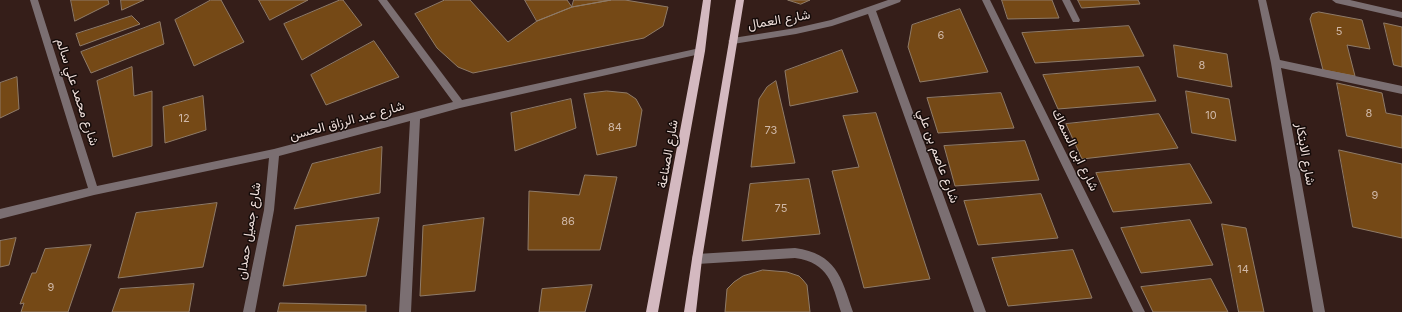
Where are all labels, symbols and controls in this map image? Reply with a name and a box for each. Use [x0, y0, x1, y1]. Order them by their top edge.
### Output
street label: شارع العمال [747, 7, 811, 33]
house number: 5 [1336, 25, 1342, 39]
house number: 6 [938, 29, 944, 43]
street label: شارع محمد علي سالم [52, 36, 102, 148]
house number: 8 [1199, 59, 1205, 73]
street label: شارع عبد الرزاق الحسن [288, 98, 406, 144]
street label: شارع ابن السماك [1048, 106, 1102, 194]
street label: شارع عاصم بن علي [914, 107, 962, 205]
house number: 8 [1366, 107, 1372, 121]
house number: 10 [1205, 109, 1217, 123]
house number: 12 [178, 112, 190, 126]
street label: شارع الصناعة [654, 119, 682, 189]
house number: 84 [608, 121, 622, 135]
street label: شارع الابتكار [1292, 121, 1318, 187]
house number: 73 [765, 124, 777, 138]
street label: شارع جميل حمدان [234, 181, 264, 281]
house number: 9 [1372, 189, 1378, 203]
house number: 75 [775, 202, 787, 216]
house number: 86 [561, 215, 575, 229]
house number: 14 [1237, 263, 1249, 277]
house number: 9 [48, 281, 54, 295]

